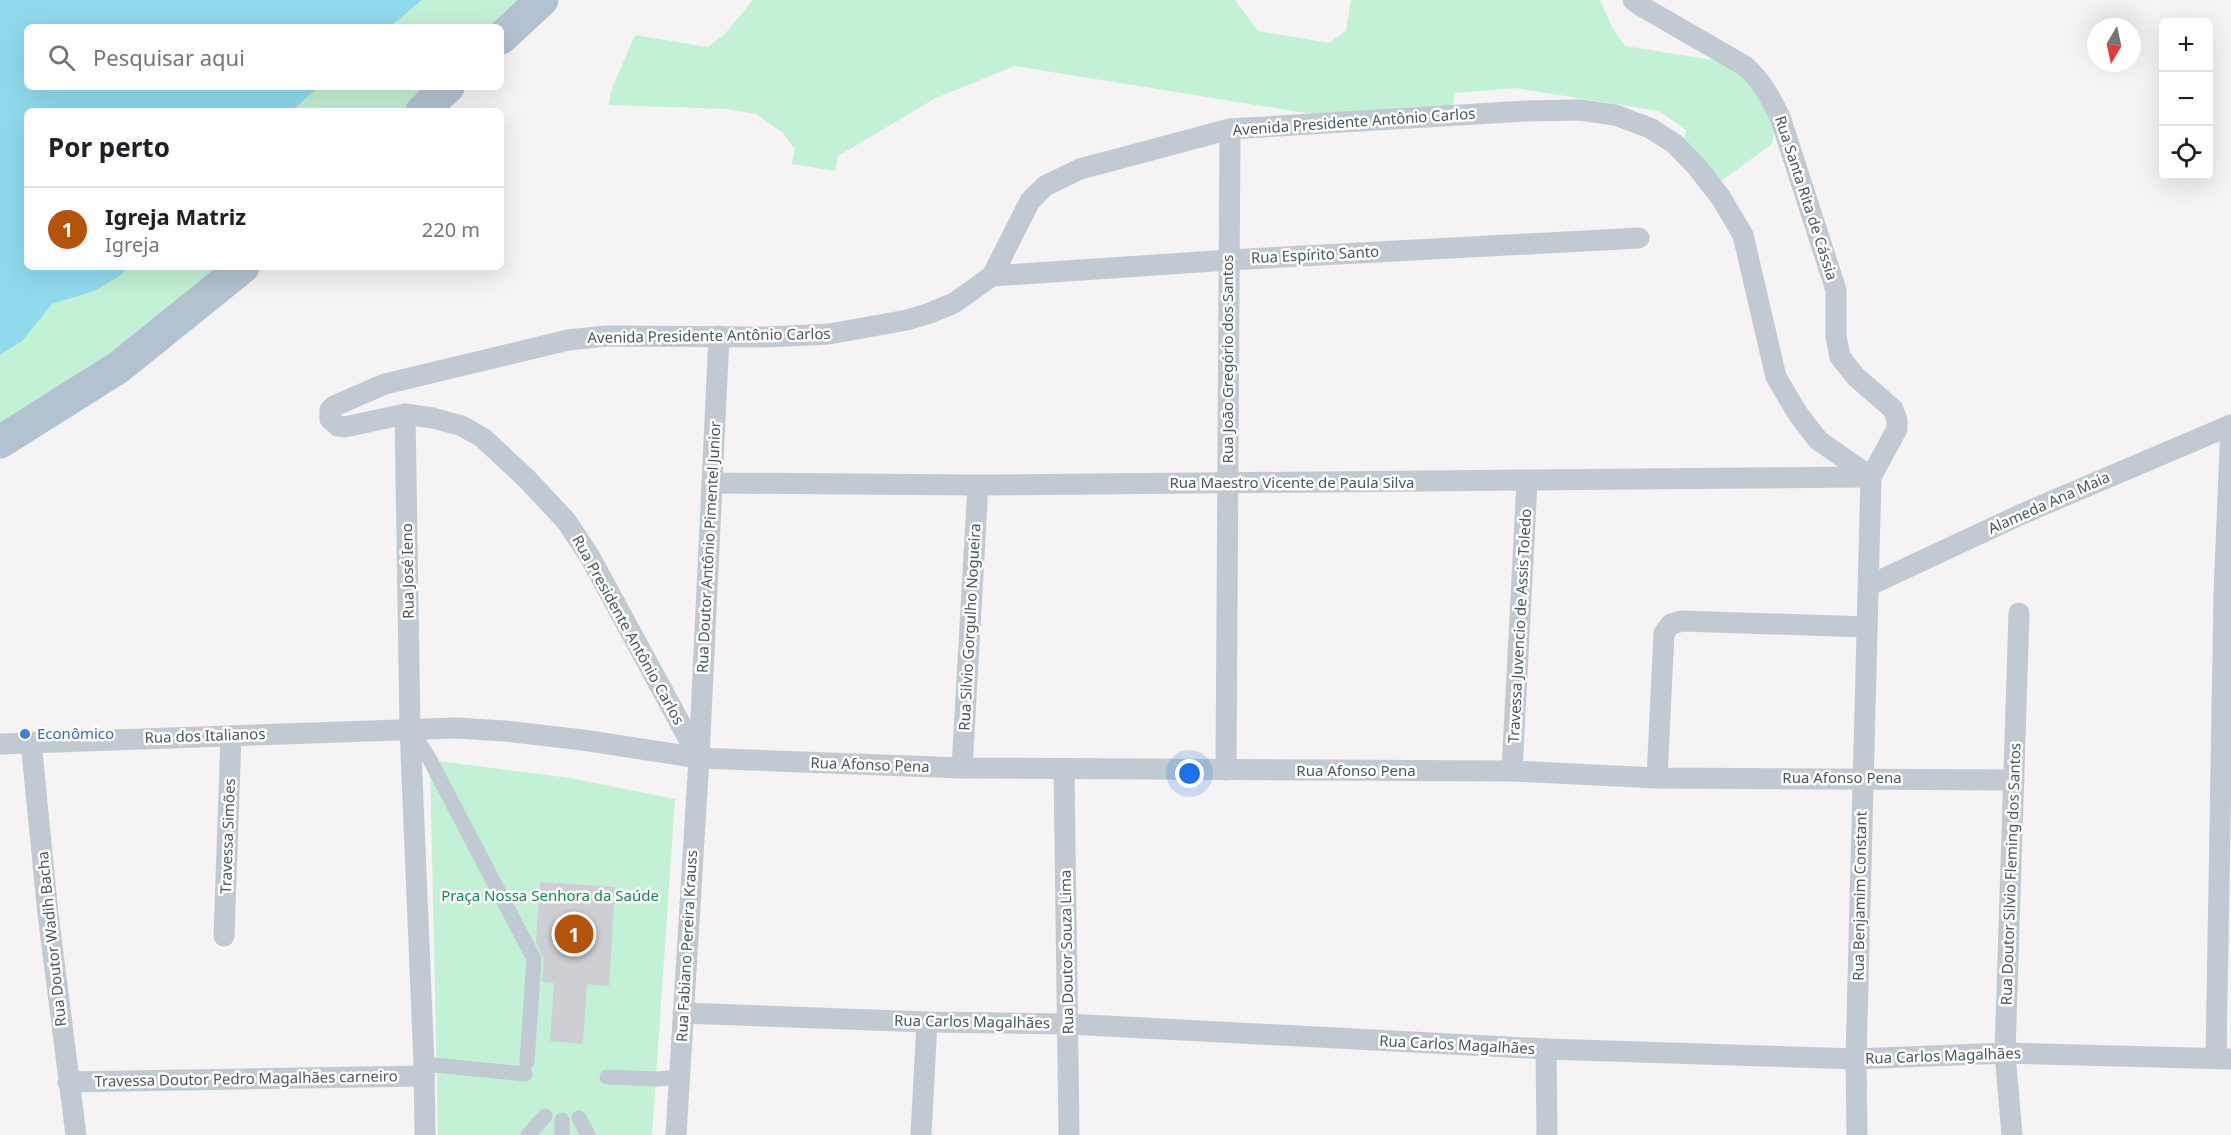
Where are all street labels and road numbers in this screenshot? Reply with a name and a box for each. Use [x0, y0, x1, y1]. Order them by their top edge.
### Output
street label: Avenida Presidente Antônio Carlos [1232, 103, 1476, 139]
street label: Rua Santa Rita de Cássia [1771, 113, 1843, 282]
street label: Rua Espírito Santo [1250, 241, 1380, 267]
street label: Rua João Gregório dos Santos [1217, 254, 1237, 464]
street label: Avenida Presidente Antônio Carlos [587, 323, 831, 347]
street label: Rua Doutor Antônio Pimentel Junior [691, 420, 725, 673]
street label: Alameda Ana Maia [1985, 466, 2113, 538]
street label: Rua Maestro Vicente de Paula Silva [1170, 472, 1414, 492]
street label: Travessa Juvencio de Assis Toledo [1503, 508, 1535, 744]
street label: Rua José Ieno [396, 523, 418, 619]
street label: Rua Silvio Gorgulho Nogueira [954, 523, 984, 731]
street label: Rua Presidente Antônio Carlos [568, 531, 689, 728]
street label: Rua dos Italianos [144, 723, 266, 747]
street label: Rua Doutor Silvio Fleming dos Santos [1995, 742, 2025, 1006]
street label: Rua Afonso Pena [810, 752, 930, 776]
street label: Rua Afonso Pena [1296, 760, 1416, 780]
street label: Rua Afonso Pena [1782, 767, 1902, 787]
street label: Travessa Simões [215, 778, 239, 894]
street label: Rua Benjamim Constant [1848, 810, 1870, 981]
street label: Rua Doutor Wadih Bacha [32, 850, 70, 1028]
street label: Rua Fabiano Pereira Krauss [671, 850, 701, 1042]
street label: Rua Doutor Souza Lima [1055, 869, 1077, 1035]
street label: Rua Carlos Magalhães [894, 1010, 1050, 1032]
street label: Rua Carlos Magalhães [1379, 1030, 1535, 1058]
street label: Rua Carlos Magalhães [1865, 1042, 2021, 1068]
street label: Travessa Doutor Pedro Magalhães carneiro [94, 1065, 398, 1091]

